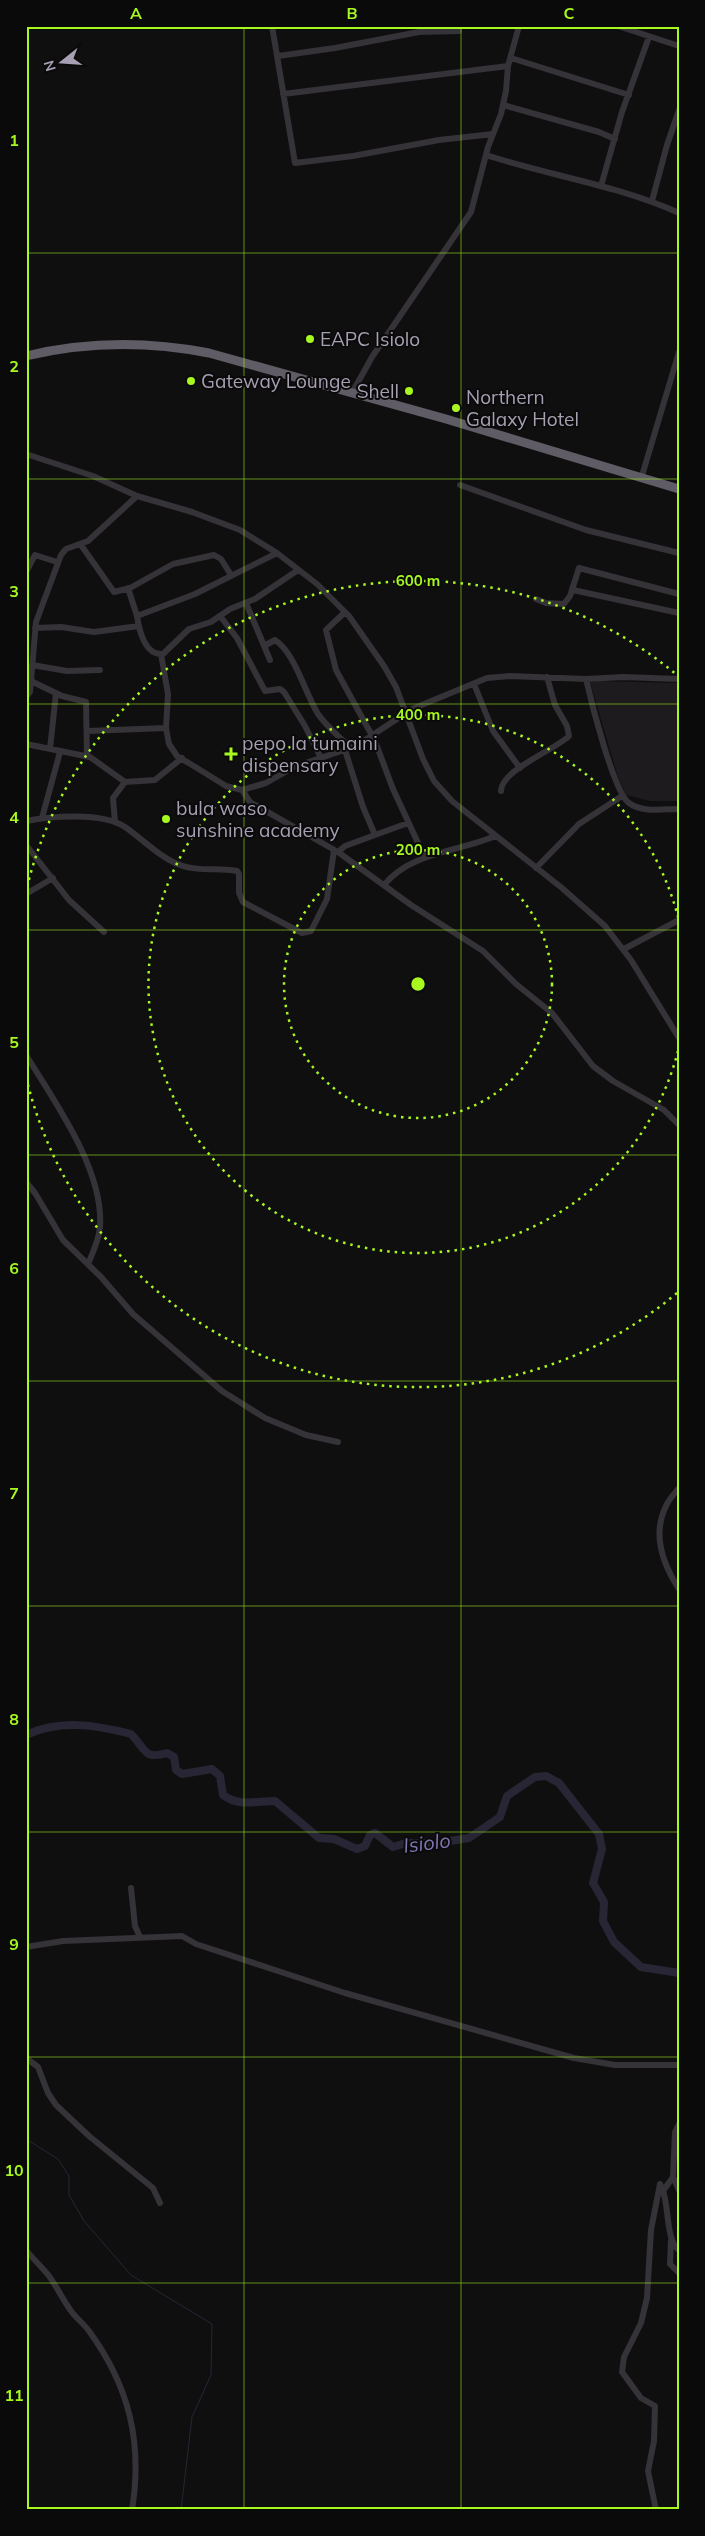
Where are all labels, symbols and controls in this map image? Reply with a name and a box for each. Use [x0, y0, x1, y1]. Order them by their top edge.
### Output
text: A [130, 3, 142, 23]
text: B [346, 3, 358, 23]
text: C [564, 3, 575, 23]
north arrow [38, 38, 88, 88]
text: N [39, 58, 60, 73]
text: 1 [9, 130, 19, 150]
place label: EAPC Isiolo [320, 327, 420, 351]
marker: EAPC Isiolo [304, 333, 316, 345]
text: 2 [9, 356, 19, 376]
place label: Gateway Lounge [201, 369, 351, 393]
marker: Gateway Lounge [185, 375, 197, 387]
place label: Shell [357, 379, 399, 403]
marker: Shell [403, 385, 415, 397]
place label: Northern Galaxy Hotel [466, 385, 579, 431]
marker: Northern Galaxy Hotel [450, 402, 462, 414]
text: 600 m [396, 571, 440, 590]
text: 3 [9, 581, 19, 601]
text: 400 m [396, 705, 440, 724]
place label: pepo la tumaini dispensary [242, 731, 378, 777]
marker: pepo la tumaini dispensary [224, 747, 238, 761]
place label: bula waso sunshine academy [176, 796, 340, 842]
text: 4 [9, 807, 19, 827]
marker: bula waso sunshine academy [160, 813, 172, 825]
text: 200 m [396, 840, 440, 859]
centre of rings [409, 975, 427, 993]
text: 5 [9, 1032, 19, 1052]
text: 6 [9, 1258, 19, 1278]
text: 7 [9, 1483, 19, 1503]
text: 8 [9, 1709, 19, 1729]
water label: Isiolo [402, 1827, 452, 1858]
text: 9 [9, 1934, 19, 1954]
text: 10 [4, 2160, 24, 2180]
text: 11 [4, 2385, 24, 2405]

